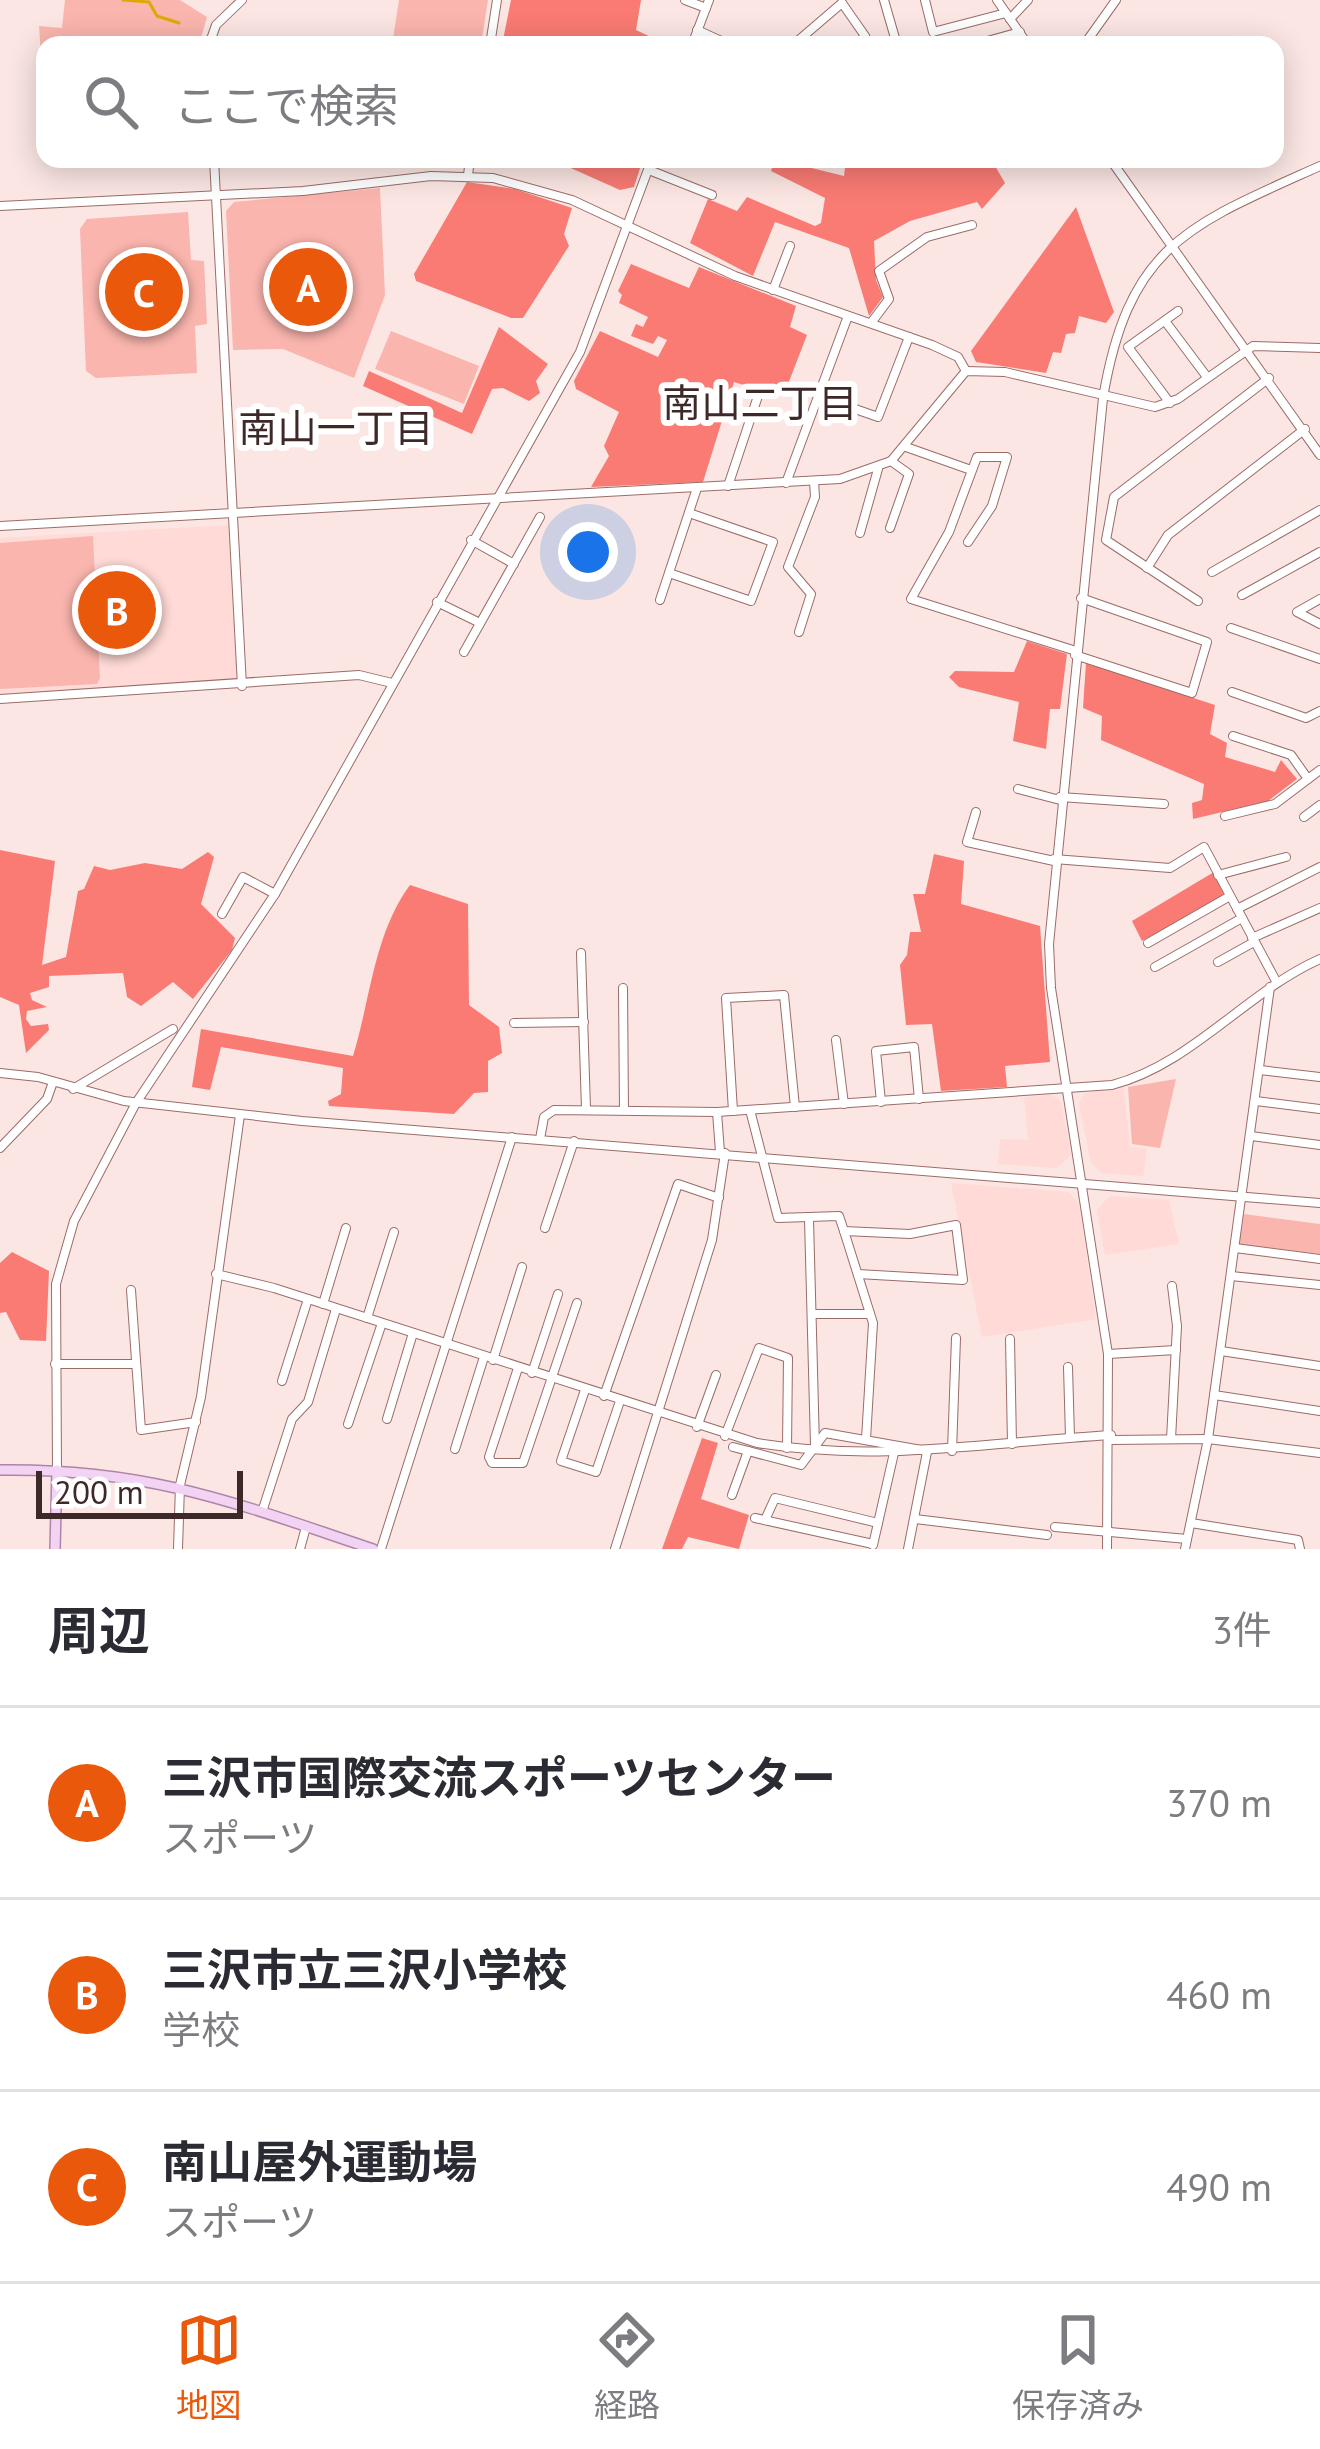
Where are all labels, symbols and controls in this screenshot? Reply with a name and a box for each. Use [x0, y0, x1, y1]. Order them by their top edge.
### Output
search box [36, 36, 1284, 168]
icon: search [78, 69, 144, 135]
text: ここで検索 [174, 76, 399, 134]
pin: A [269, 242, 347, 332]
pin: C [105, 247, 183, 337]
district label: 南山二丁目 [662, 377, 858, 428]
district label: 南山一丁目 [238, 402, 434, 453]
your location [558, 522, 618, 582]
pin: B [78, 565, 156, 655]
scale bar [36, 1465, 243, 1518]
text: 200 m [54, 1470, 144, 1513]
text: 周辺 [48, 1597, 150, 1663]
text: 3件 [1212, 1604, 1272, 1655]
text: 三沢市国際交流スポーツセンター [162, 1748, 836, 1806]
text: A [75, 1777, 99, 1828]
text: 370 m [1166, 1777, 1272, 1828]
text: スポーツ [162, 1812, 317, 1863]
text: 三沢市立三沢小学校 [162, 1940, 567, 1998]
text: B [75, 1969, 99, 2020]
text: 460 m [1166, 1969, 1272, 2020]
text: 学校 [162, 2004, 240, 2055]
text: 南山屋外運動場 [162, 2132, 477, 2190]
text: C [76, 2161, 98, 2212]
text: 490 m [1166, 2161, 1272, 2212]
text: スポーツ [162, 2196, 317, 2247]
tab: 地図 [176, 2307, 242, 2427]
tab: 経路 [594, 2307, 660, 2427]
tab: 保存済み [1012, 2307, 1144, 2427]

